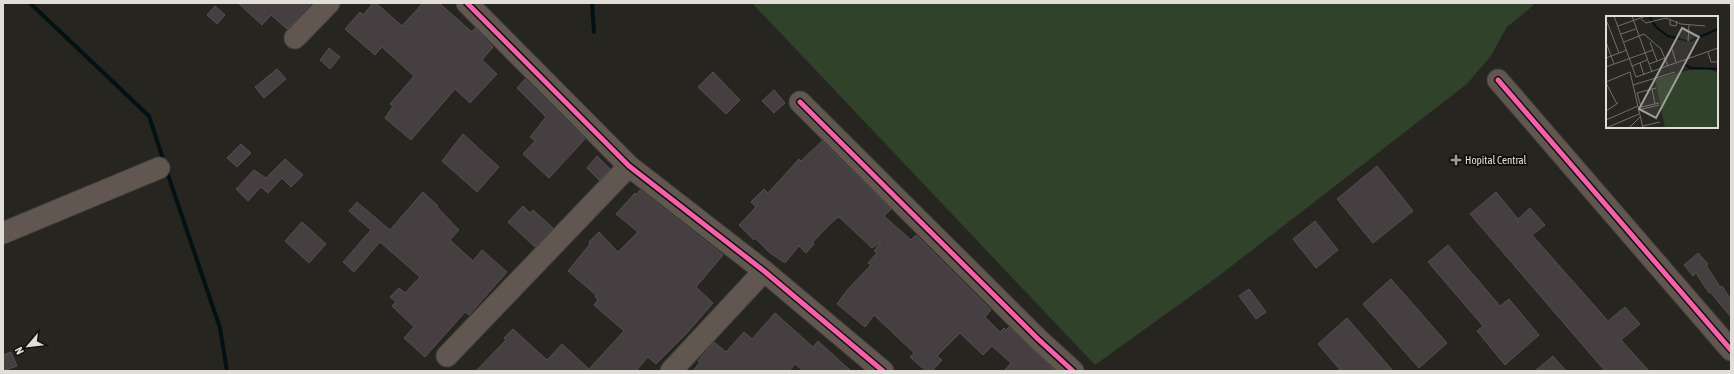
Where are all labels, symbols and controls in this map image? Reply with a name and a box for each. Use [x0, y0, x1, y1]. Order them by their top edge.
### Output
inset map [1606, 16, 1718, 128]
marker: Hopital Central [1450, 154, 1462, 166]
place label: Hopital Central [1465, 154, 1527, 166]
north arrow [8, 326, 48, 366]
text: N [12, 345, 26, 356]

